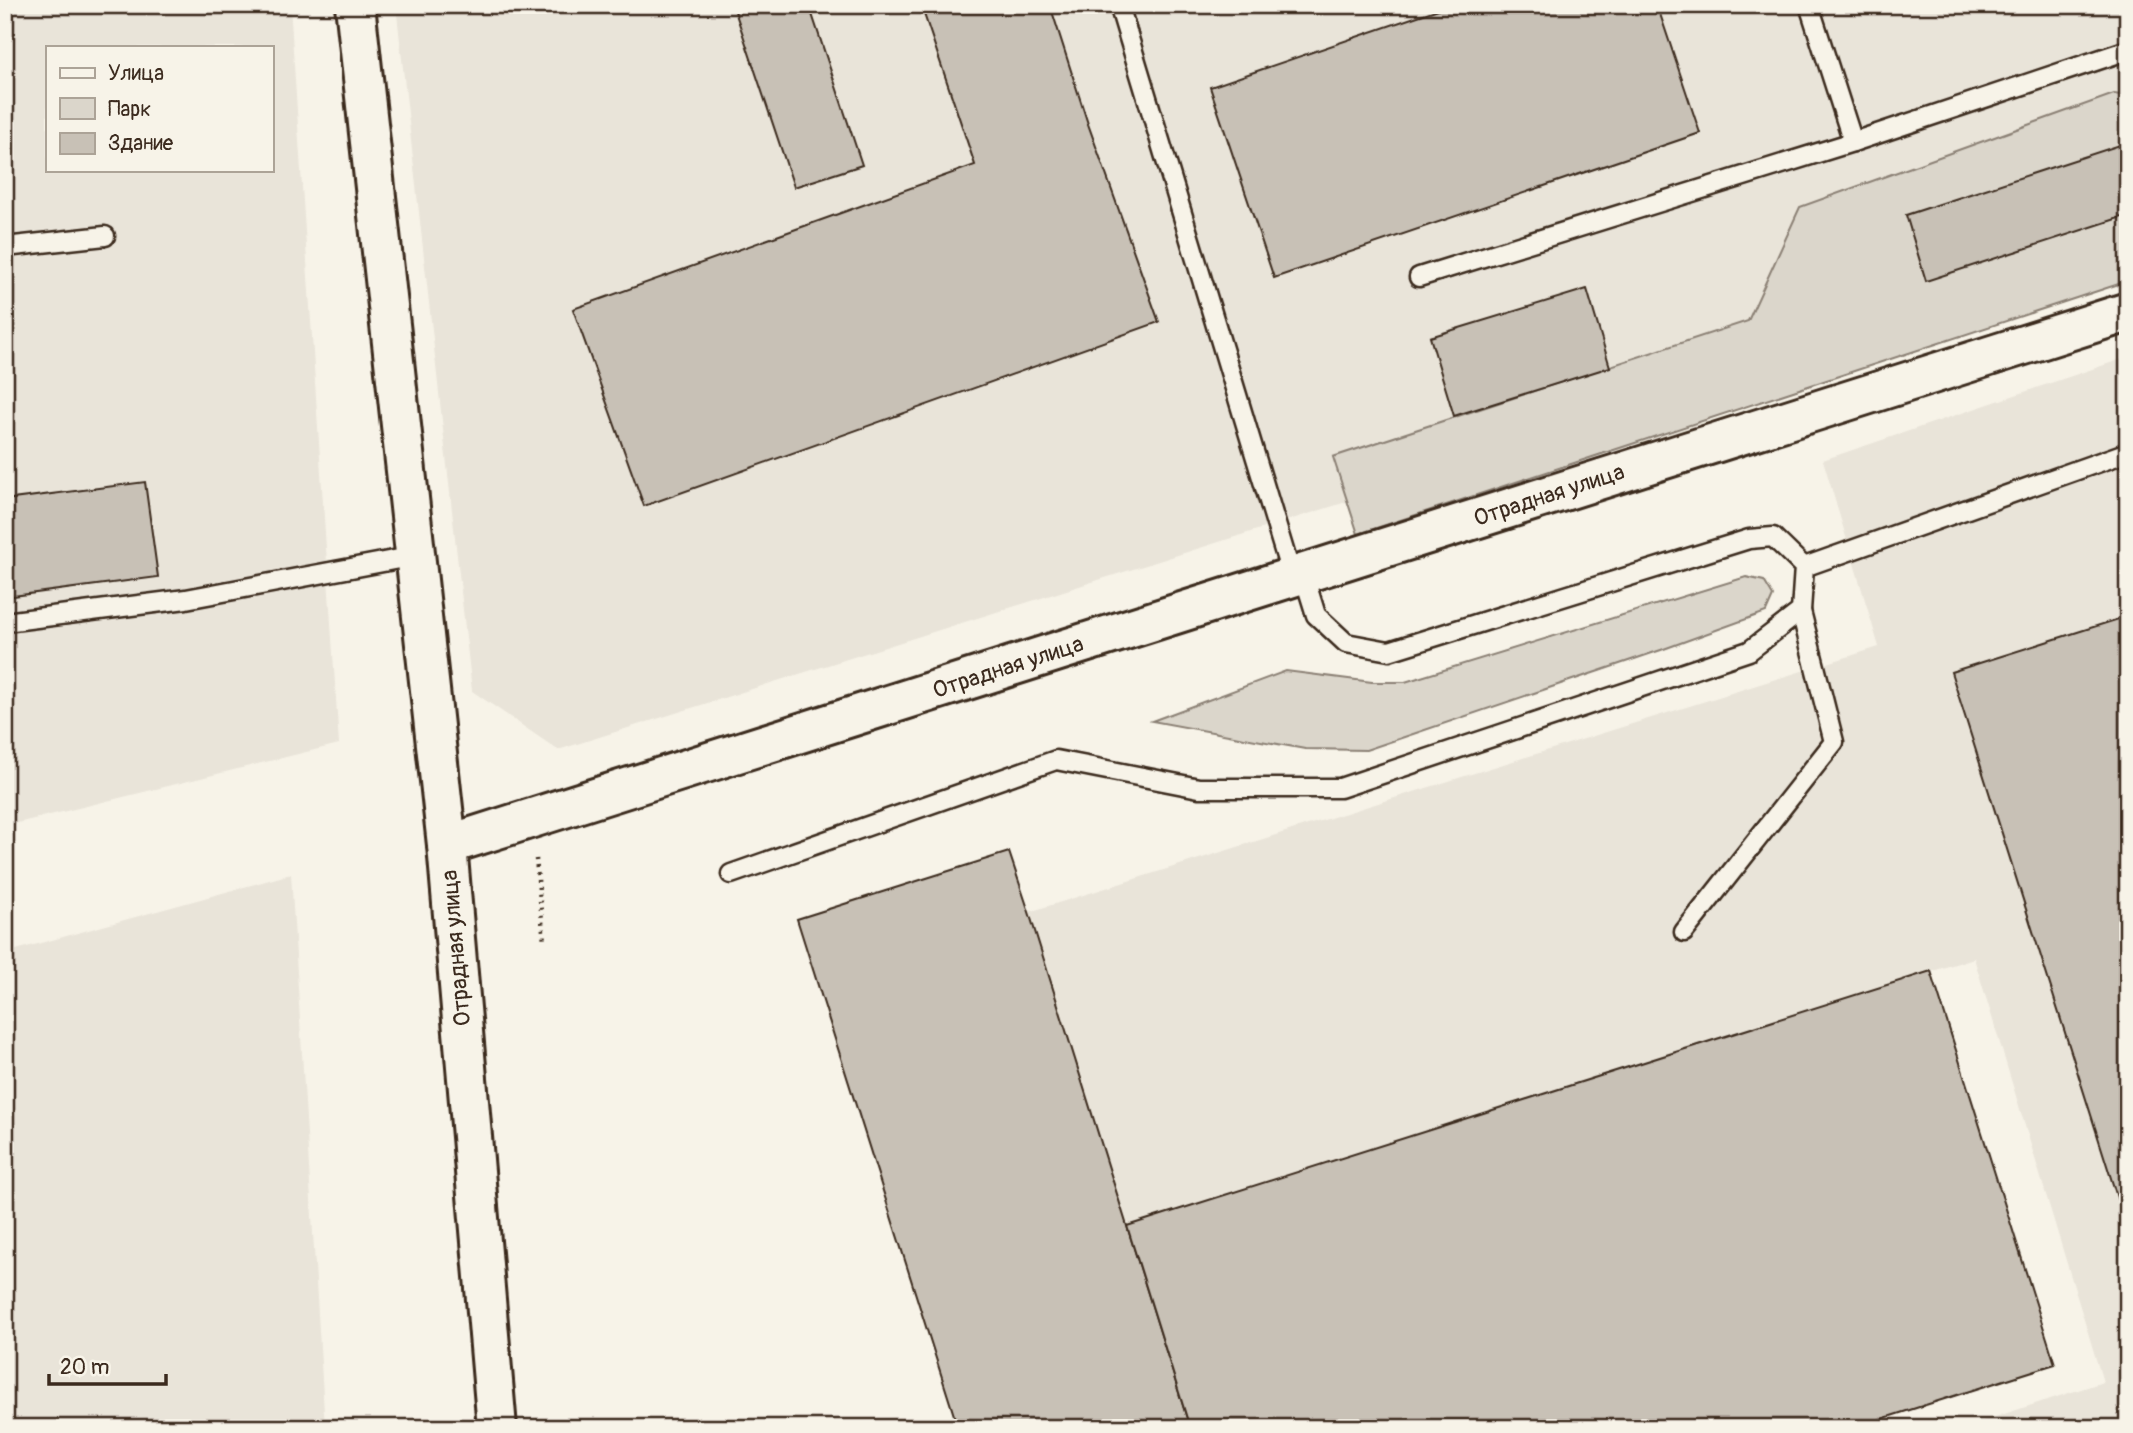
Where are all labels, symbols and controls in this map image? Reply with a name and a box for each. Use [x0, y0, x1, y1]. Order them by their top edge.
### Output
legend [46, 46, 273, 172]
text: Улица [108, 60, 164, 87]
text: Парк [108, 96, 151, 123]
text: Здание [108, 130, 174, 157]
street label: Отрадная улица [1470, 457, 1628, 533]
street label: Отрадная улица [929, 629, 1087, 705]
street label: Отрадная улица [435, 869, 477, 1027]
scale bar [49, 1342, 166, 1386]
text: 20 m [60, 1354, 109, 1381]

